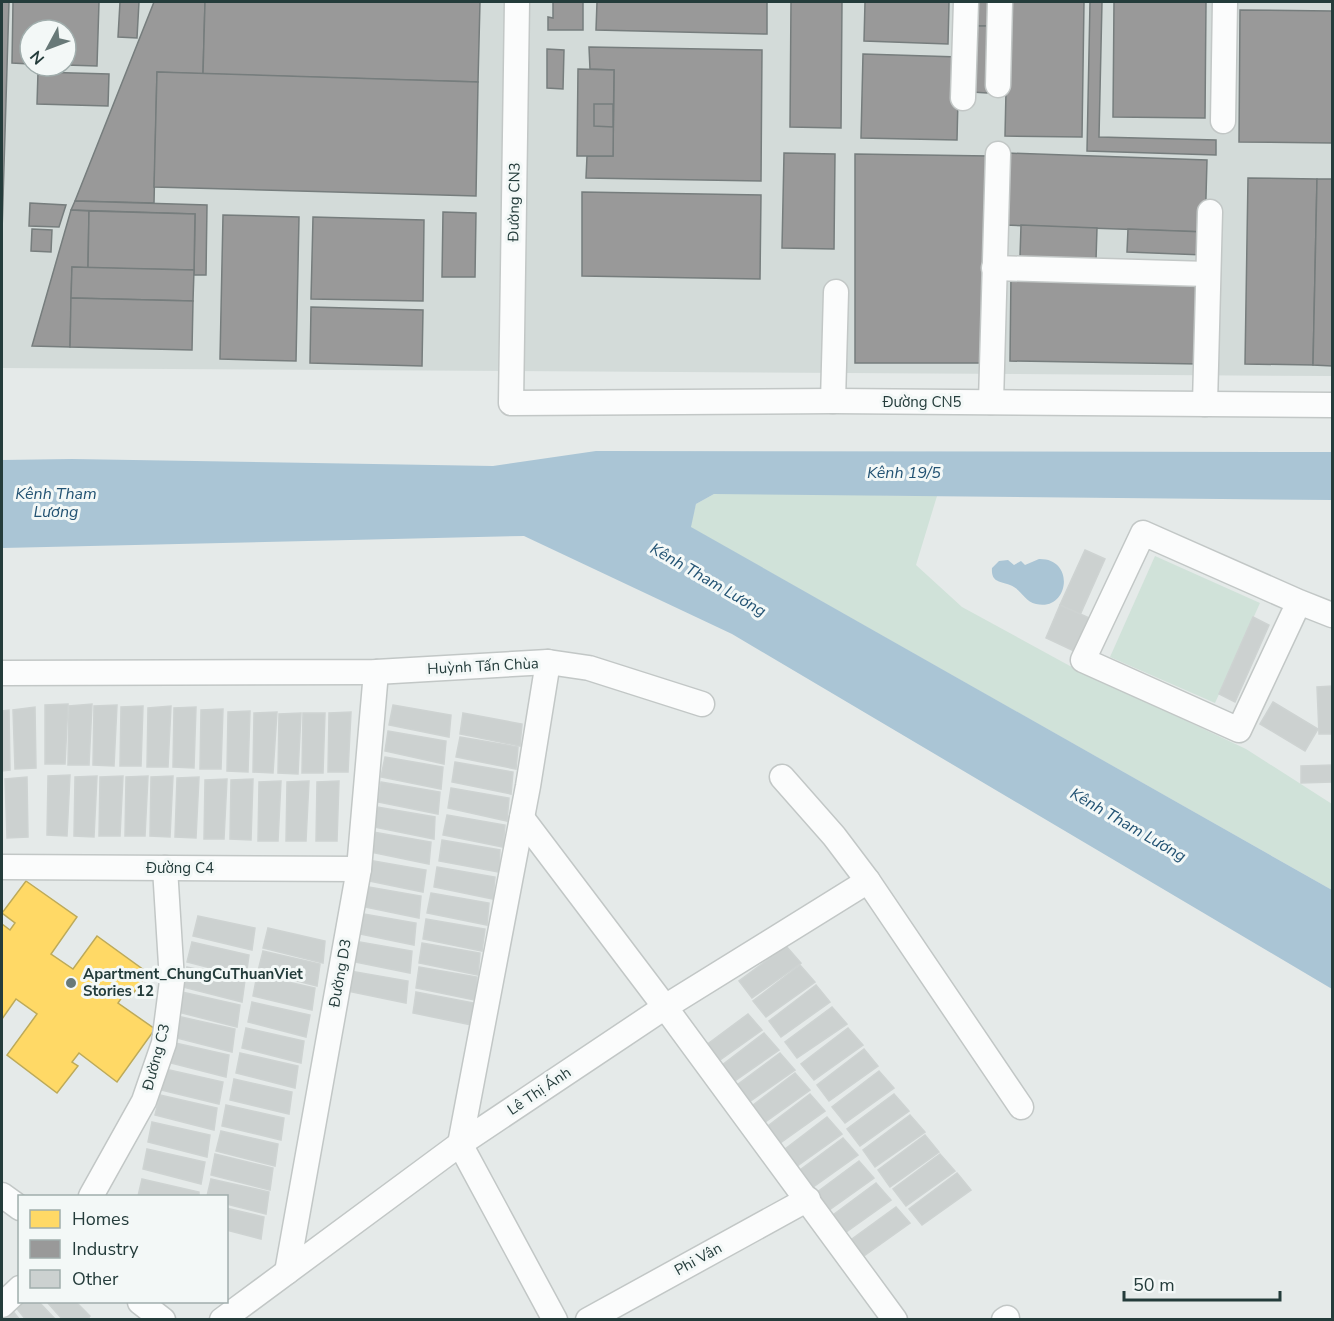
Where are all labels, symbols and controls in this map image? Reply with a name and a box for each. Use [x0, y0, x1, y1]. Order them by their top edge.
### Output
north arrow [18, 18, 78, 78]
text: N [25, 45, 50, 69]
street label: Đường CN3 [503, 162, 525, 243]
street label: Đường CN5 [881, 392, 962, 412]
water label: Kênh 19/5 [867, 462, 941, 484]
water label: Kênh Tham Lương [15, 483, 97, 523]
water label: Kênh Tham Lương [646, 538, 770, 622]
street label: Huỳnh Tấn Chùa [427, 653, 539, 679]
water label: Kênh Tham Lương [1066, 783, 1190, 867]
street label: Đường C4 [145, 858, 214, 878]
street label: Đường D3 [324, 937, 356, 1010]
place label: Apartment_ChungCuThuanViet Stories 12 [83, 964, 303, 1001]
marker: Apartment_ChungCuThuanViet Stories 12 [64, 976, 78, 990]
street label: Đường C3 [137, 1021, 174, 1093]
street label: Lê Thị Ánh [503, 1062, 575, 1120]
legend [18, 1195, 228, 1303]
text: Homes [72, 1207, 129, 1231]
text: Industry [72, 1237, 139, 1261]
street label: Phi Vân [671, 1238, 725, 1280]
scale bar [1124, 1264, 1280, 1302]
text: Other [72, 1267, 119, 1291]
text: 50 m [1133, 1273, 1175, 1297]

